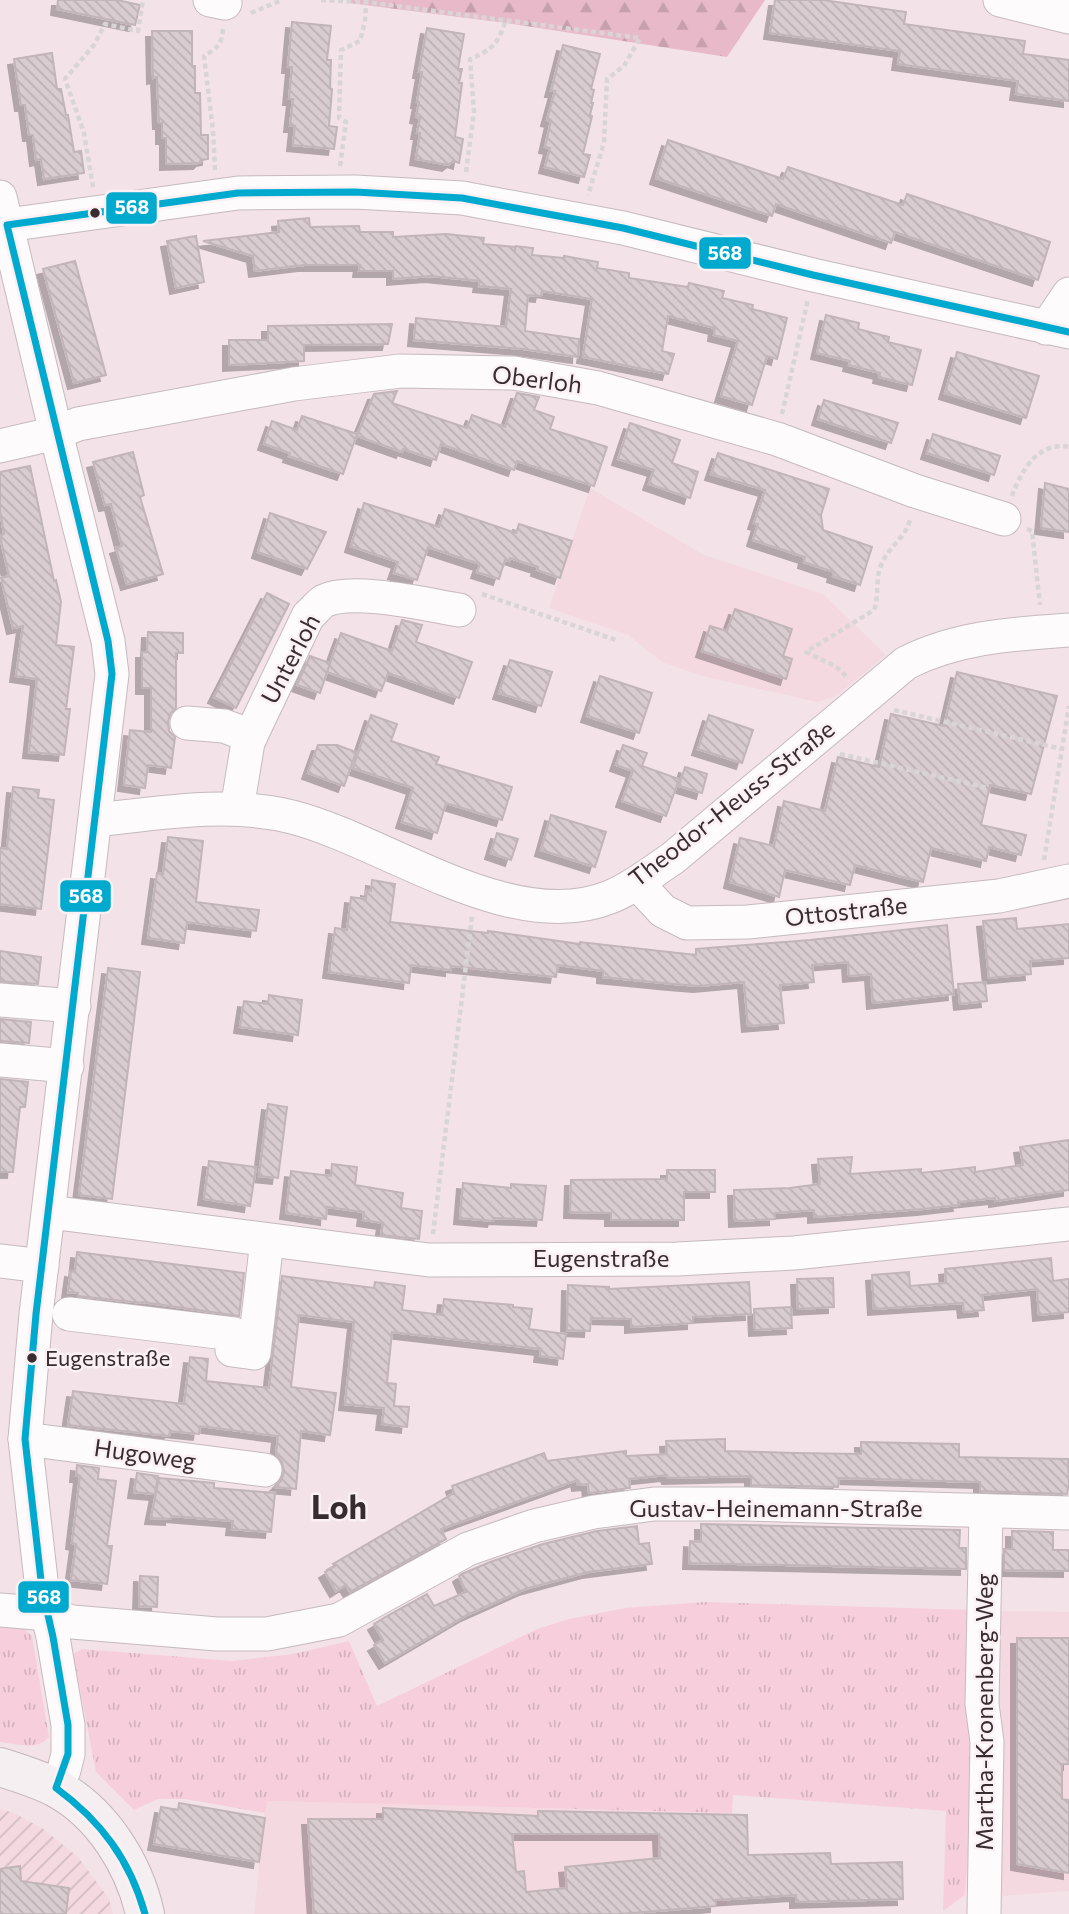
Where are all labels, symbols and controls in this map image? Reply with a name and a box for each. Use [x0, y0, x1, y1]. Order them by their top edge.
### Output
line badge: 568 [105, 191, 158, 225]
text: 568 [115, 195, 149, 218]
unlabelled marker [88, 206, 102, 220]
line badge: 568 [698, 236, 752, 270]
text: 568 [708, 241, 742, 264]
street label: Oberloh [491, 359, 584, 398]
street label: Unterloh [254, 608, 325, 708]
street label: Theodor-Heuss-Straße [623, 714, 840, 892]
line badge: 568 [59, 879, 112, 913]
text: 568 [69, 884, 103, 907]
street label: Ottostraße [783, 890, 909, 931]
street label: Eugenstraße [533, 1243, 669, 1272]
place label: Eugenstraße [45, 1344, 170, 1371]
marker: Eugenstraße [25, 1351, 39, 1365]
street label: Hugoweg [92, 1432, 198, 1475]
district label: Loh [311, 1486, 367, 1526]
street label: Gustav-Heinemann-Straße [629, 1493, 923, 1522]
street label: Martha-Kronenberg-Weg [969, 1573, 998, 1851]
line badge: 568 [17, 1580, 70, 1614]
text: 568 [27, 1585, 61, 1608]

